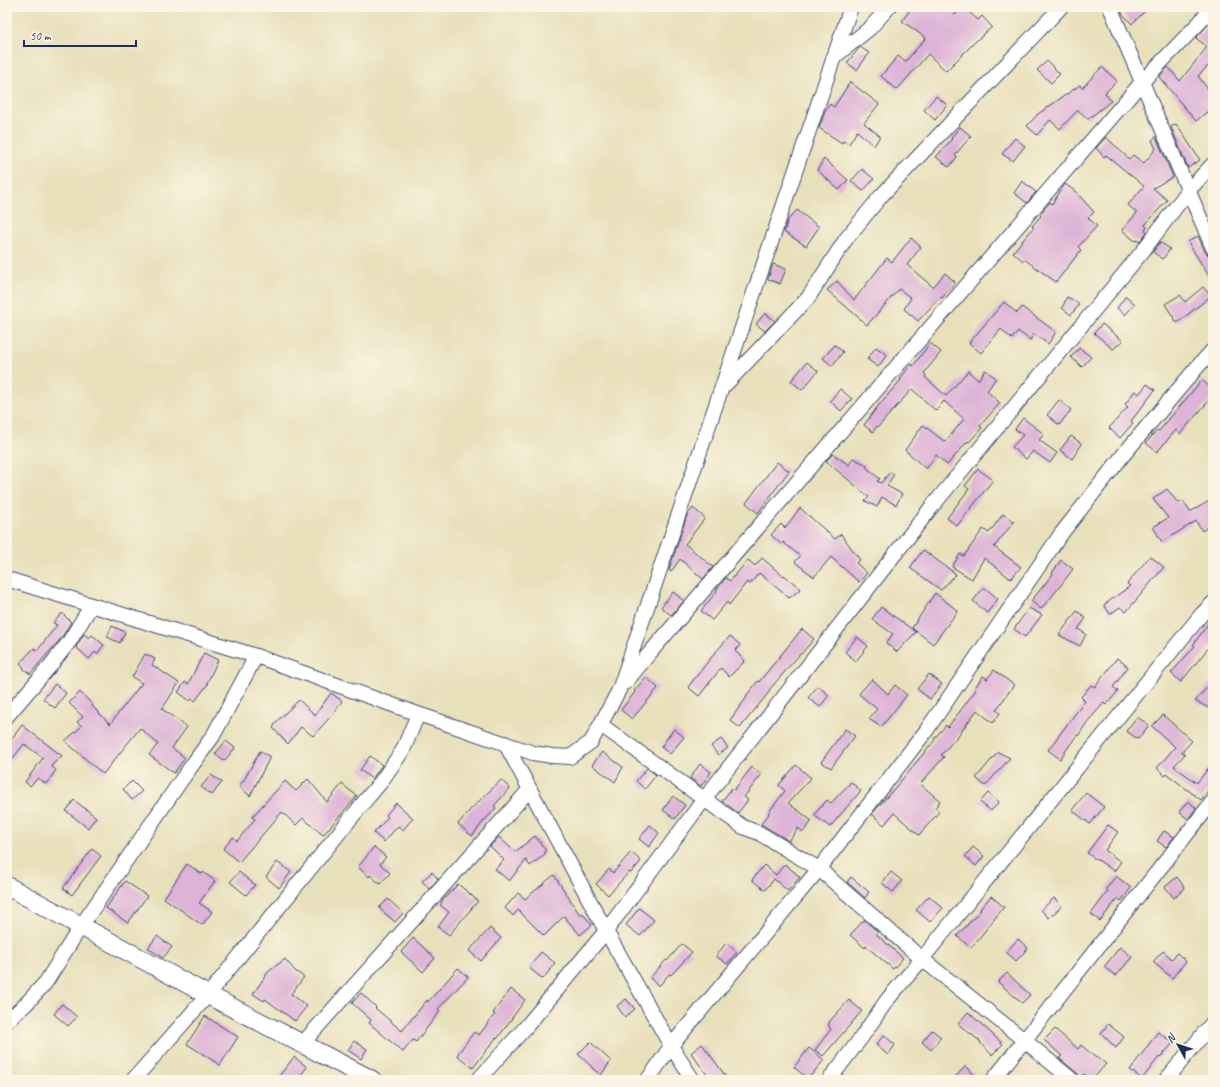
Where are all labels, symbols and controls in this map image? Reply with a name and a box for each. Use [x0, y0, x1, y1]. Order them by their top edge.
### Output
scale bar [24, 22, 136, 48]
text: 50 m [30, 28, 52, 44]
north arrow [1158, 1025, 1198, 1065]
text: N [1163, 1030, 1179, 1046]

